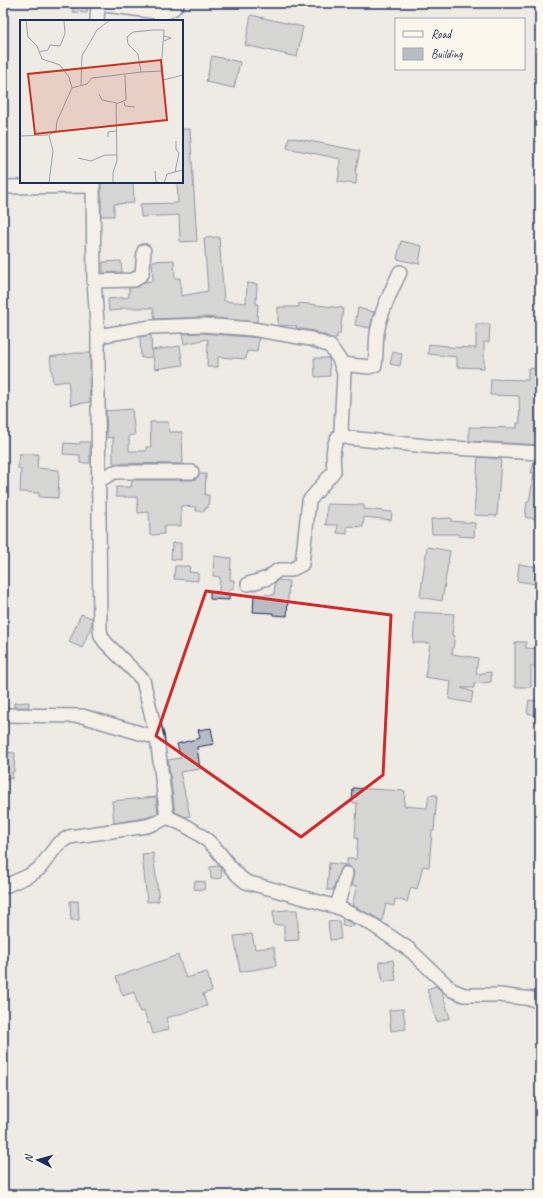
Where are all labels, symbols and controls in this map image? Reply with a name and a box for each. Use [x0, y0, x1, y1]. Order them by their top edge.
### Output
legend [395, 18, 525, 70]
inset map [20, 20, 183, 183]
text: Road [431, 26, 453, 42]
text: Building [431, 46, 463, 62]
north arrow [18, 1140, 58, 1180]
text: N [21, 1153, 36, 1163]

